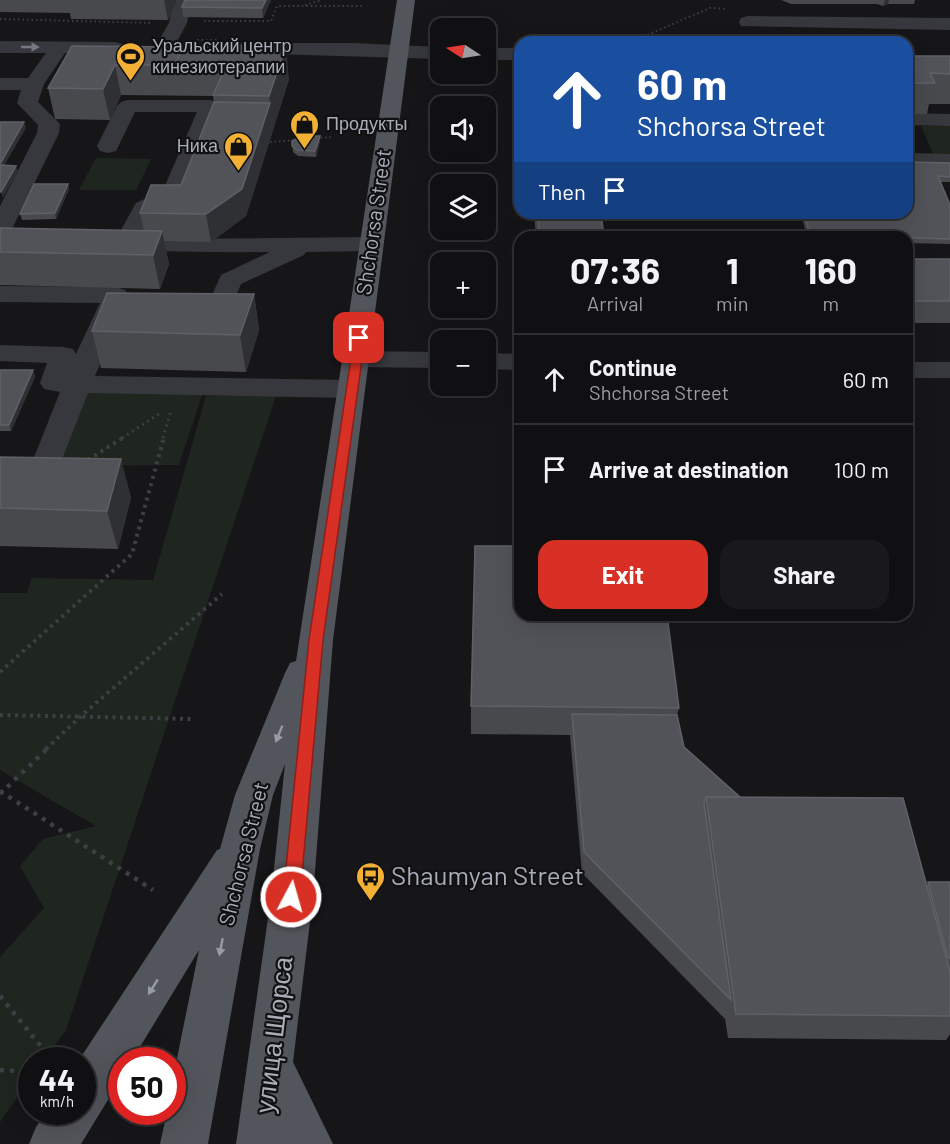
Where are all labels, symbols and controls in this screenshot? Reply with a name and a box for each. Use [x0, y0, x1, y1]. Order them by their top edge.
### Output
north arrow [430, 18, 496, 84]
map controls [430, 18, 496, 396]
place label: Уральский центр кинезиотерапии [152, 34, 291, 77]
sports icon: Уральский центр кинезиотерапии [115, 40, 147, 82]
one-way arrow [21, 42, 40, 52]
text: 60 m [637, 58, 727, 108]
icon: ahead [538, 60, 616, 138]
button: sound [430, 96, 496, 162]
shop icon: Продукты [289, 108, 321, 150]
text: Shchorsa Street [637, 109, 826, 141]
place label: Продукты [326, 112, 407, 134]
shop icon: Ника [223, 130, 255, 172]
place label: Ника [177, 134, 219, 156]
street label: Shchorsa Street [350, 147, 395, 296]
button: layers [430, 174, 496, 240]
icon: arrive [598, 174, 631, 207]
text: Then [538, 178, 586, 204]
text: 07:36 [570, 248, 660, 291]
text: 1 [726, 248, 739, 291]
text: 160 [804, 248, 857, 291]
button: + [430, 252, 496, 318]
text: Arrival [587, 291, 643, 315]
text: min [716, 291, 749, 315]
text: m [822, 291, 839, 315]
pin [333, 312, 384, 363]
icon: arrive [342, 321, 375, 354]
button: − [430, 330, 496, 396]
text: Continue [589, 354, 677, 380]
icon: ahead [538, 363, 571, 396]
text: 60 m [843, 366, 889, 392]
text: Shchorsa Street [589, 380, 729, 404]
icon: arrive [538, 453, 571, 486]
text: Arrive at destination [589, 456, 788, 482]
text: 100 m [834, 456, 889, 482]
button: Exit [538, 540, 708, 609]
button: Share [720, 540, 889, 609]
one-way arrow [274, 725, 284, 743]
street label: Shchorsa Street [213, 779, 272, 928]
place label: Shaumyan Street [391, 859, 584, 890]
bus stop icon: Shaumyan Street [354, 860, 386, 902]
position arrow [259, 865, 323, 929]
one-way arrow [216, 938, 225, 957]
street label: улица Щорса [248, 954, 298, 1115]
one-way arrow [147, 979, 158, 995]
speed limit sign: 50 [108, 1047, 186, 1125]
text: 44 [39, 1061, 75, 1097]
text: km/h [40, 1092, 74, 1110]

